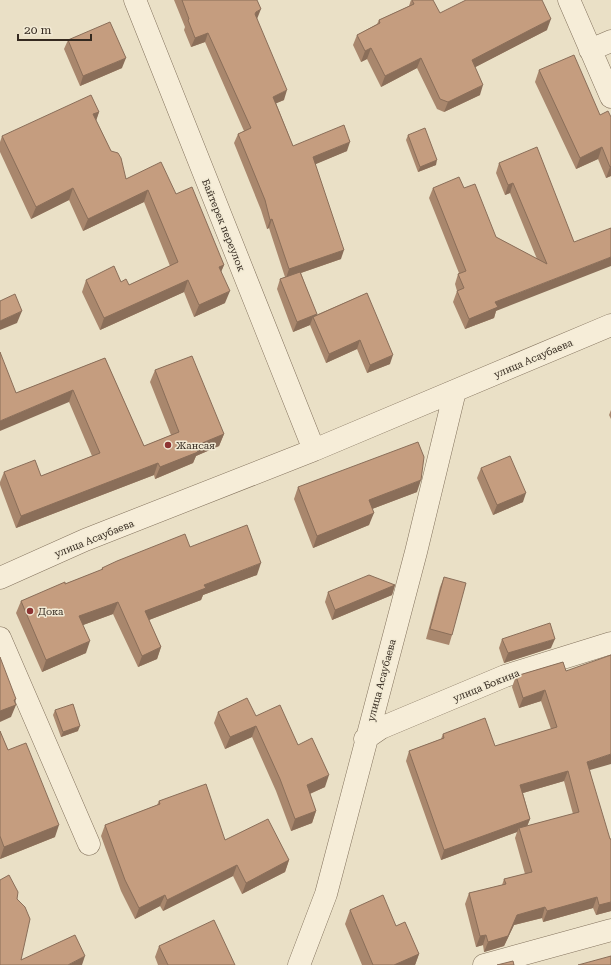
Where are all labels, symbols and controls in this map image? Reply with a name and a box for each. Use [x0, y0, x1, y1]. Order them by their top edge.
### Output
scale bar [18, 16, 91, 42]
text: 20 m [24, 23, 51, 37]
street label: Байтерек переулок [200, 177, 247, 274]
street label: улица Асаубаева [492, 337, 575, 380]
marker: Жансая [163, 440, 173, 450]
place label: Жансая [176, 440, 215, 451]
street label: улица Асаубаева [53, 517, 136, 559]
marker: Дока [25, 606, 35, 616]
place label: Дока [38, 606, 64, 617]
street label: улица Асаубаева [365, 637, 398, 722]
street label: улица Бокина [451, 667, 521, 704]

